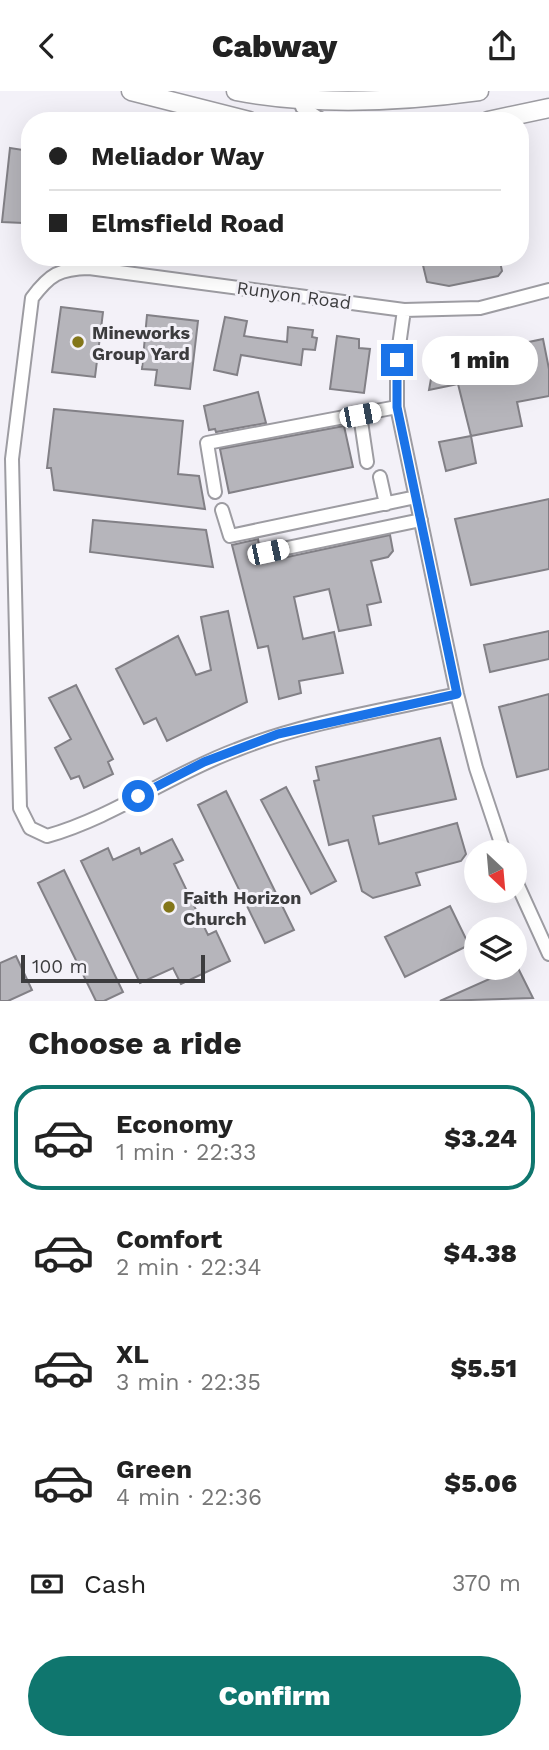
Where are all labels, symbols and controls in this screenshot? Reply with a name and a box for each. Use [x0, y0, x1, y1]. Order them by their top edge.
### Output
icon: back [28, 27, 66, 65]
text: Cabway [212, 27, 337, 65]
icon: share [483, 27, 521, 65]
text: Meliador Way [91, 141, 264, 171]
text: Elmsfield Road [91, 208, 284, 238]
street label: Runyon Road [236, 277, 352, 313]
place label: Mineworks Group Yard [92, 322, 191, 364]
marker: Mineworks Group Yard [70, 334, 86, 350]
callout: 1 min [422, 335, 537, 385]
route end [381, 344, 413, 376]
text: 1 min [450, 347, 510, 374]
car [338, 401, 383, 429]
car [246, 537, 291, 567]
route start [122, 780, 154, 812]
north arrow [464, 840, 527, 903]
map controls [464, 840, 527, 980]
place label: Faith Horizon Church [183, 887, 301, 929]
marker: Faith Horizon Church [161, 899, 177, 915]
button: layers [464, 917, 527, 980]
scale bar [21, 952, 205, 984]
text: 100 m [32, 955, 88, 978]
text: Choose a ride [28, 1024, 242, 1062]
icon: car [32, 1106, 95, 1169]
text: Economy [116, 1109, 233, 1139]
text: $3.24 [444, 1123, 517, 1153]
text: 1 min · 22:33 [116, 1139, 256, 1166]
icon: car [32, 1221, 95, 1284]
text: Comfort [116, 1224, 222, 1254]
text: $4.38 [443, 1238, 517, 1268]
text: 2 min · 22:34 [116, 1254, 262, 1281]
icon: car [32, 1336, 95, 1399]
text: XL [116, 1339, 149, 1369]
text: $5.51 [450, 1353, 517, 1383]
text: 3 min · 22:35 [116, 1369, 261, 1396]
icon: car [32, 1451, 95, 1514]
text: Green [116, 1454, 192, 1484]
text: $5.06 [444, 1468, 517, 1498]
text: 4 min · 22:36 [116, 1484, 262, 1511]
icon: cash [28, 1565, 66, 1603]
text: Cash [84, 1569, 146, 1599]
text: 370 m [452, 1570, 521, 1597]
button: Confirm [28, 1656, 521, 1736]

